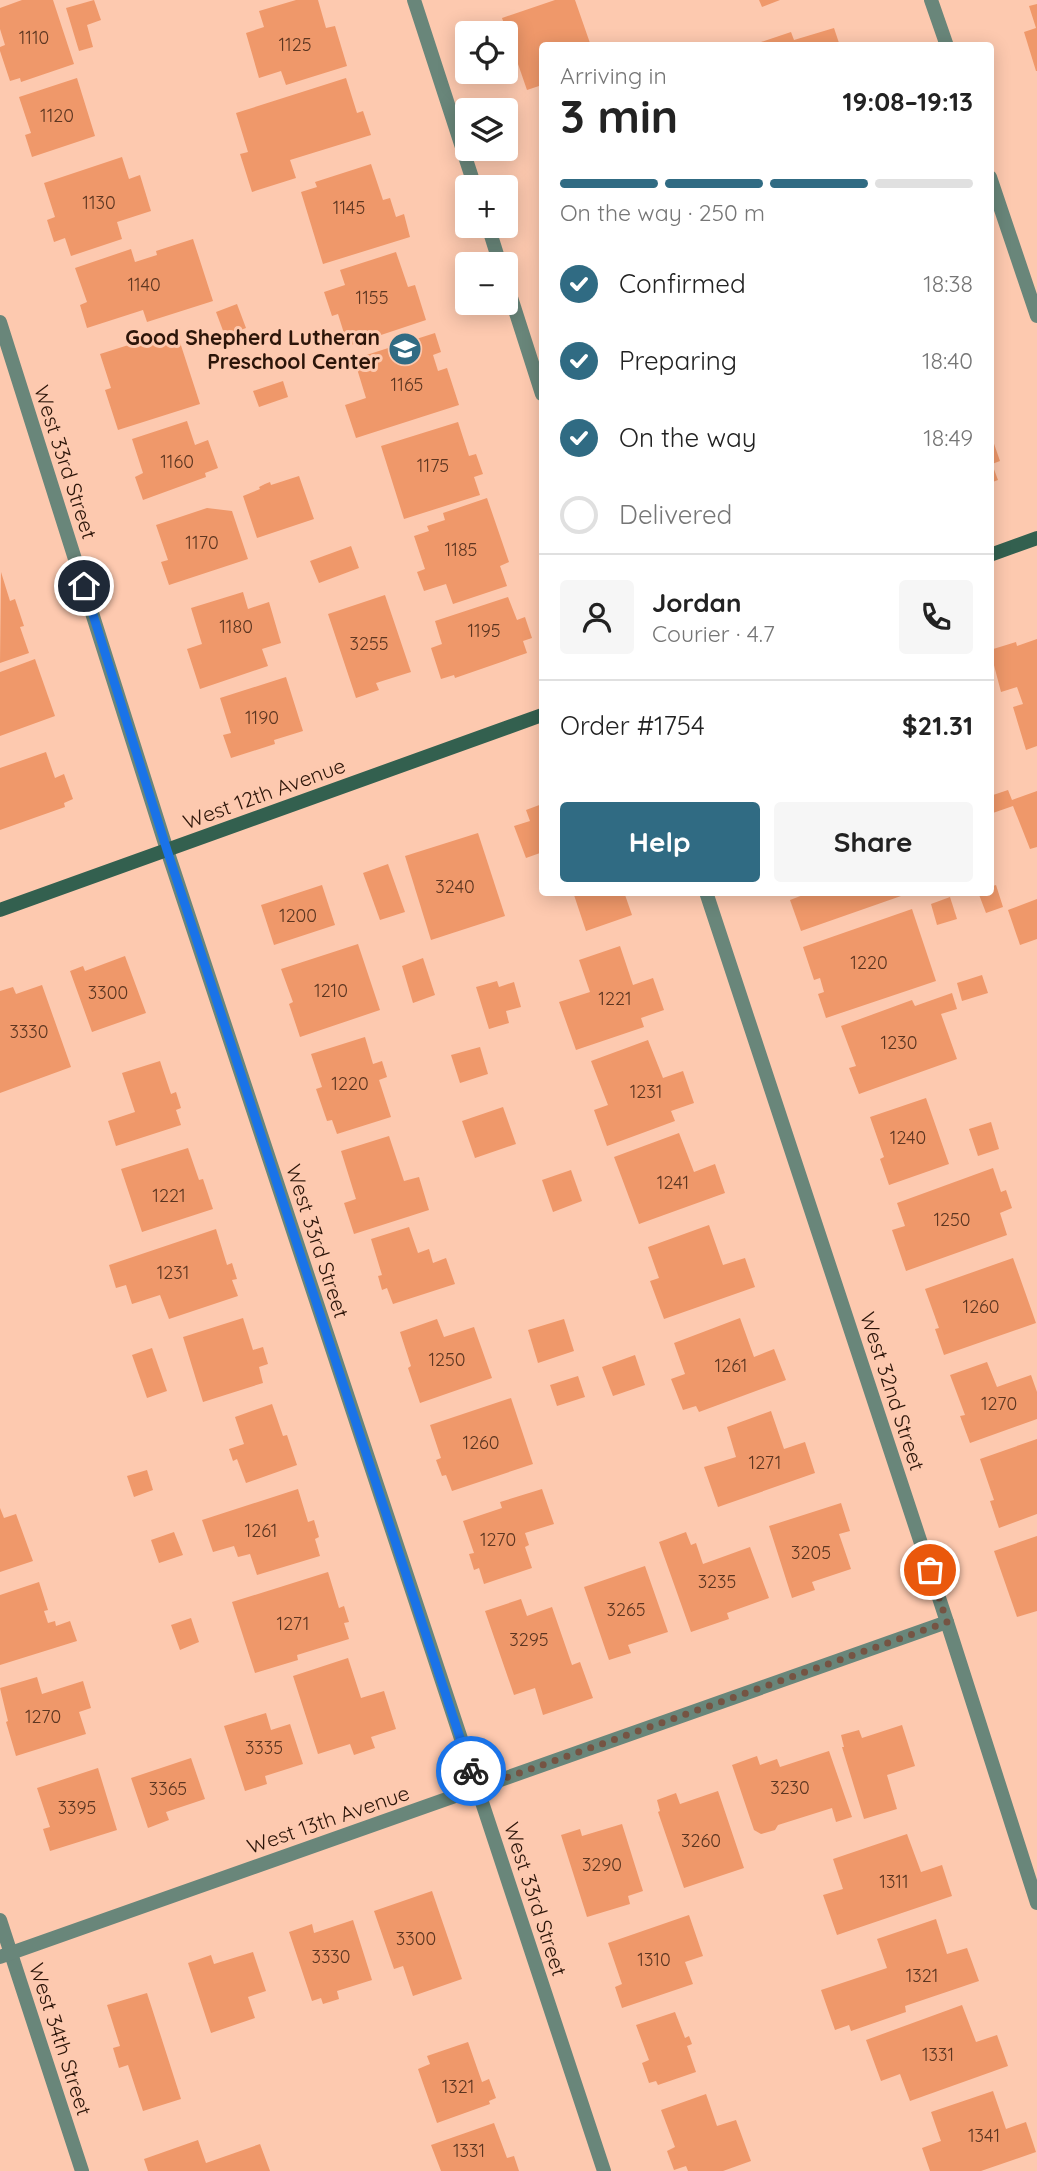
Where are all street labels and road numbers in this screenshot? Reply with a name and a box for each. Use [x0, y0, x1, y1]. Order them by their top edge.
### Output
street label: West 33rd Street [29, 382, 103, 542]
street label: West 12th Avenue [179, 752, 349, 834]
street label: West 33rd Street [281, 1161, 355, 1321]
street label: West 32nd Street [855, 1308, 931, 1474]
street label: West 13th Avenue [243, 1779, 413, 1859]
street label: West 33rd Street [499, 1819, 573, 1979]
street label: West 34th Street [24, 1959, 98, 2119]

